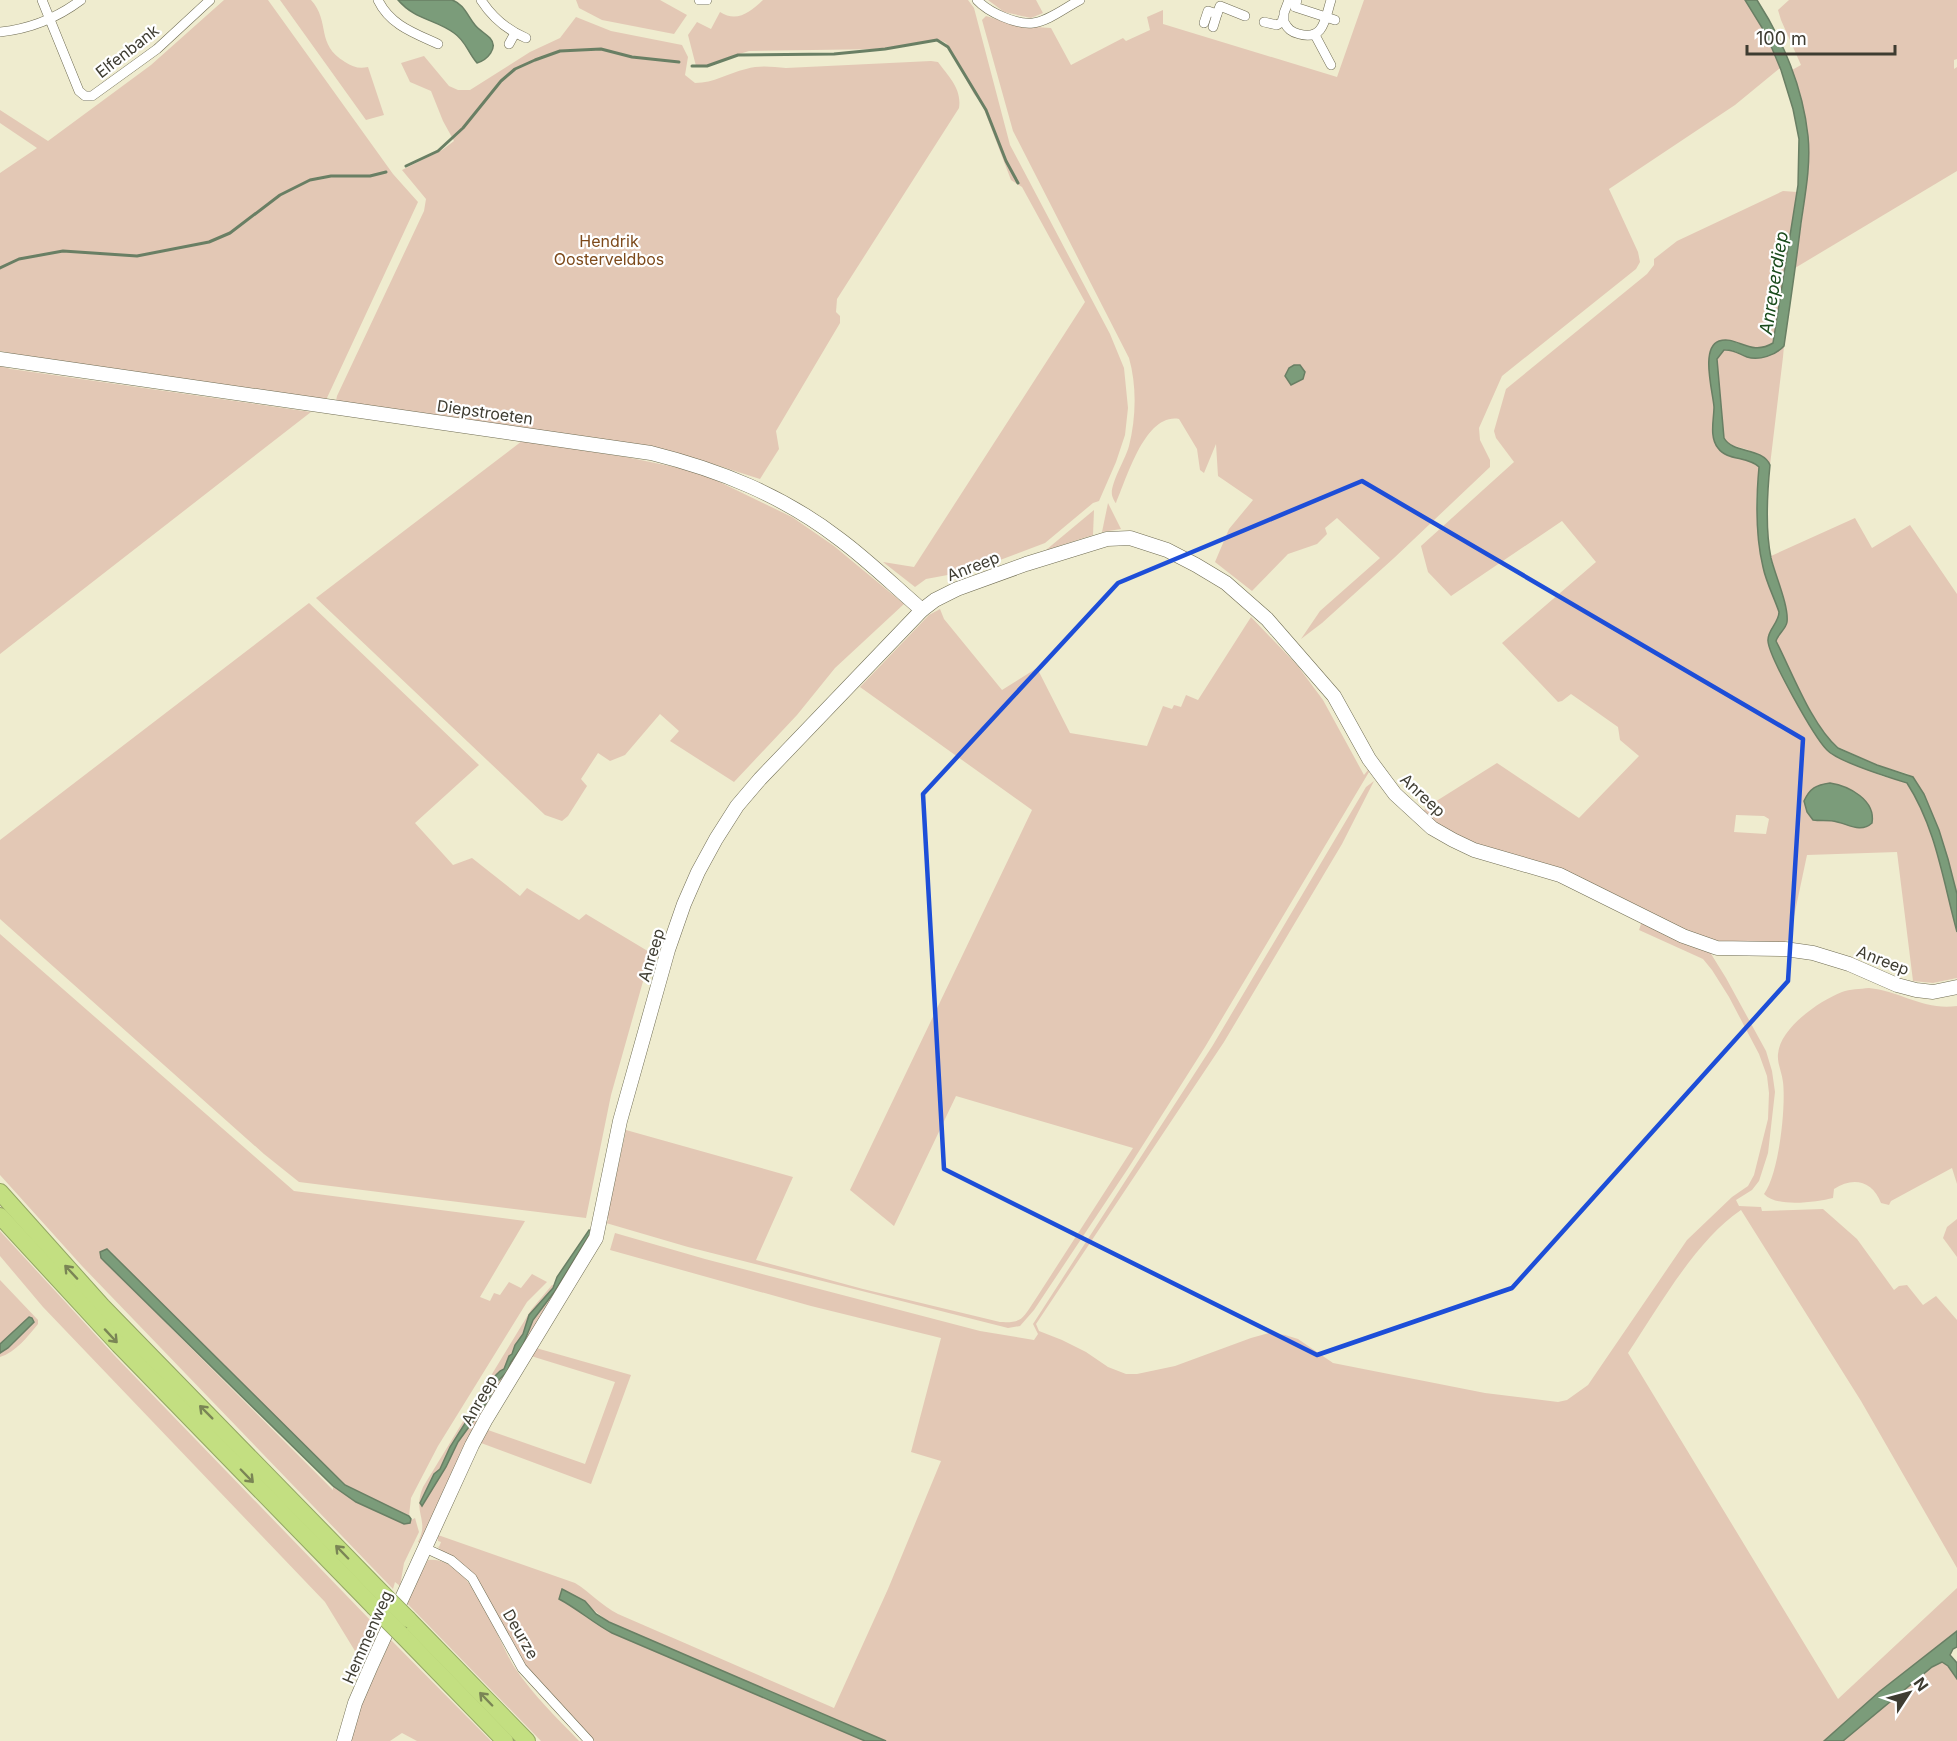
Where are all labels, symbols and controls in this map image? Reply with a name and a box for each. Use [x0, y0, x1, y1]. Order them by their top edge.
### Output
scale bar [1747, 18, 1896, 56]
street label: Elfenbank [91, 20, 163, 82]
text: 100 m [1756, 28, 1807, 49]
water label: Anreperdiep [1755, 230, 1792, 337]
park label: Hendrik Oosterveldbos [554, 231, 664, 269]
street label: Diepstroeten [436, 395, 534, 429]
street label: Anreep [944, 547, 1002, 585]
street label: Anreep [1396, 769, 1450, 821]
street label: Anreep [633, 926, 669, 984]
street label: Anreep [1854, 941, 1912, 979]
one-way arrow [64, 1264, 78, 1279]
one-way arrow [103, 1328, 117, 1343]
street label: Anreep [457, 1371, 501, 1429]
one-way arrow [198, 1405, 213, 1420]
one-way arrow [239, 1468, 254, 1483]
one-way arrow [335, 1544, 350, 1559]
street label: Hemmenweg [338, 1587, 396, 1687]
street label: Deurze [499, 1605, 543, 1663]
north arrow [1879, 1663, 1939, 1723]
text: N [1909, 1673, 1933, 1695]
one-way arrow [479, 1692, 493, 1707]

